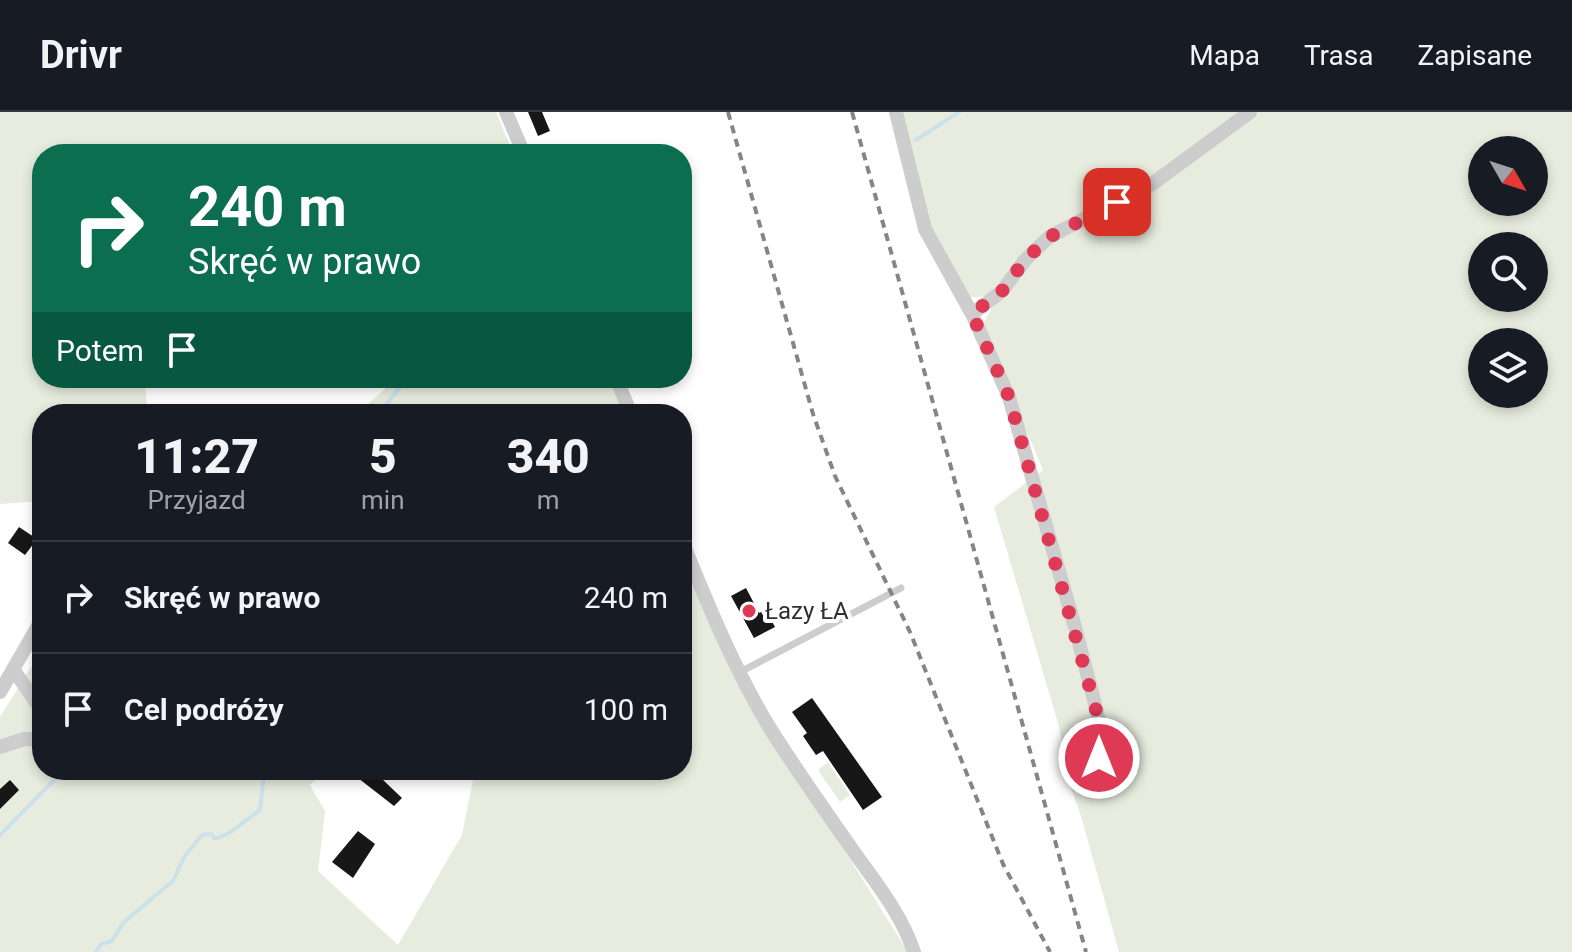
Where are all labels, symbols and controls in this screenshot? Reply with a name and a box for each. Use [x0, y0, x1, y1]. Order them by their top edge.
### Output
text: Drivr [40, 33, 122, 77]
text: Mapa [1189, 39, 1260, 72]
text: Trasa [1304, 39, 1373, 72]
text: Zapisane [1417, 39, 1532, 72]
north arrow [1468, 136, 1548, 216]
map controls [1468, 136, 1548, 408]
pin [1083, 168, 1151, 236]
text: 240 m [188, 174, 347, 240]
icon: right [56, 176, 160, 280]
icon: arrive [1095, 180, 1139, 224]
button: search [1468, 232, 1548, 312]
text: Skręć w prawo [188, 241, 421, 283]
icon: arrive [160, 328, 204, 372]
button: layers [1468, 328, 1548, 408]
text: Potem [56, 333, 144, 368]
text: 11:27 [134, 428, 259, 485]
text: 5 [369, 428, 397, 485]
text: 340 [507, 428, 590, 485]
text: Przyjazd [147, 485, 246, 515]
text: min [361, 485, 405, 515]
text: m [537, 485, 560, 515]
icon: right [56, 575, 100, 619]
text: Skręć w prawo [124, 580, 320, 615]
text: 240 m [584, 580, 668, 615]
place label: Łazy ŁA [765, 597, 849, 625]
marker: Łazy ŁA [740, 602, 758, 620]
icon: arrive [56, 687, 100, 731]
text: Cel podróży [124, 692, 284, 727]
text: 100 m [584, 692, 668, 727]
position arrow [1057, 716, 1141, 800]

